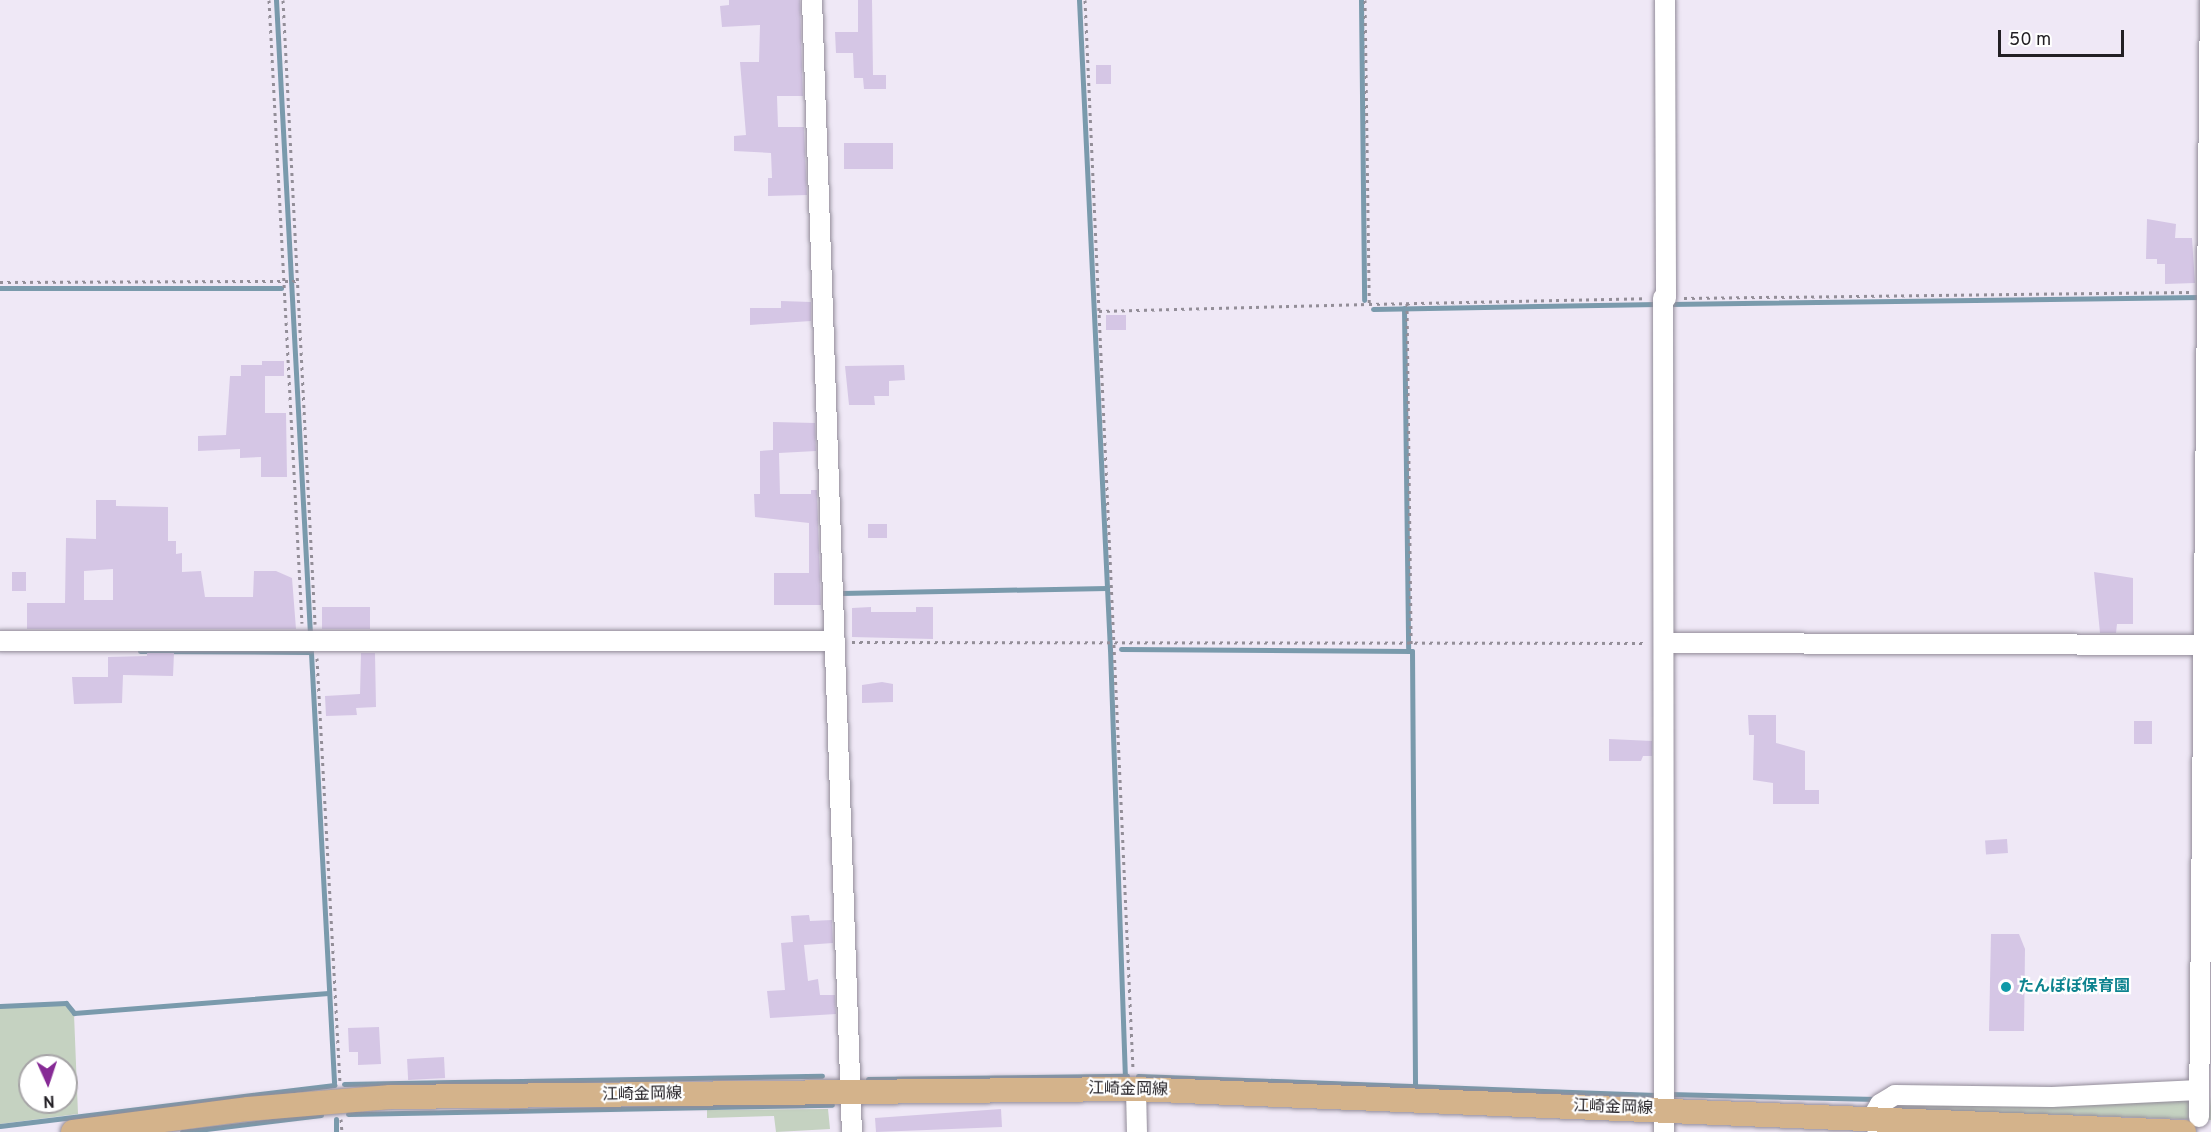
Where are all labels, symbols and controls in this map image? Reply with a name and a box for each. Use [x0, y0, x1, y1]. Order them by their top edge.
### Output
scale bar [2001, 18, 2127, 56]
text: 50 m [2009, 29, 2051, 52]
place label: たんぽぽ保育園 [2018, 977, 2130, 997]
marker: たんぽぽ保育園 [1999, 980, 2013, 994]
north arrow [18, 1054, 78, 1114]
street label: 江崎金岡線 [1088, 1080, 1168, 1100]
street label: 江崎金岡線 [602, 1085, 682, 1105]
text: N [43, 1090, 55, 1110]
street label: 江崎金岡線 [1573, 1097, 1653, 1119]

